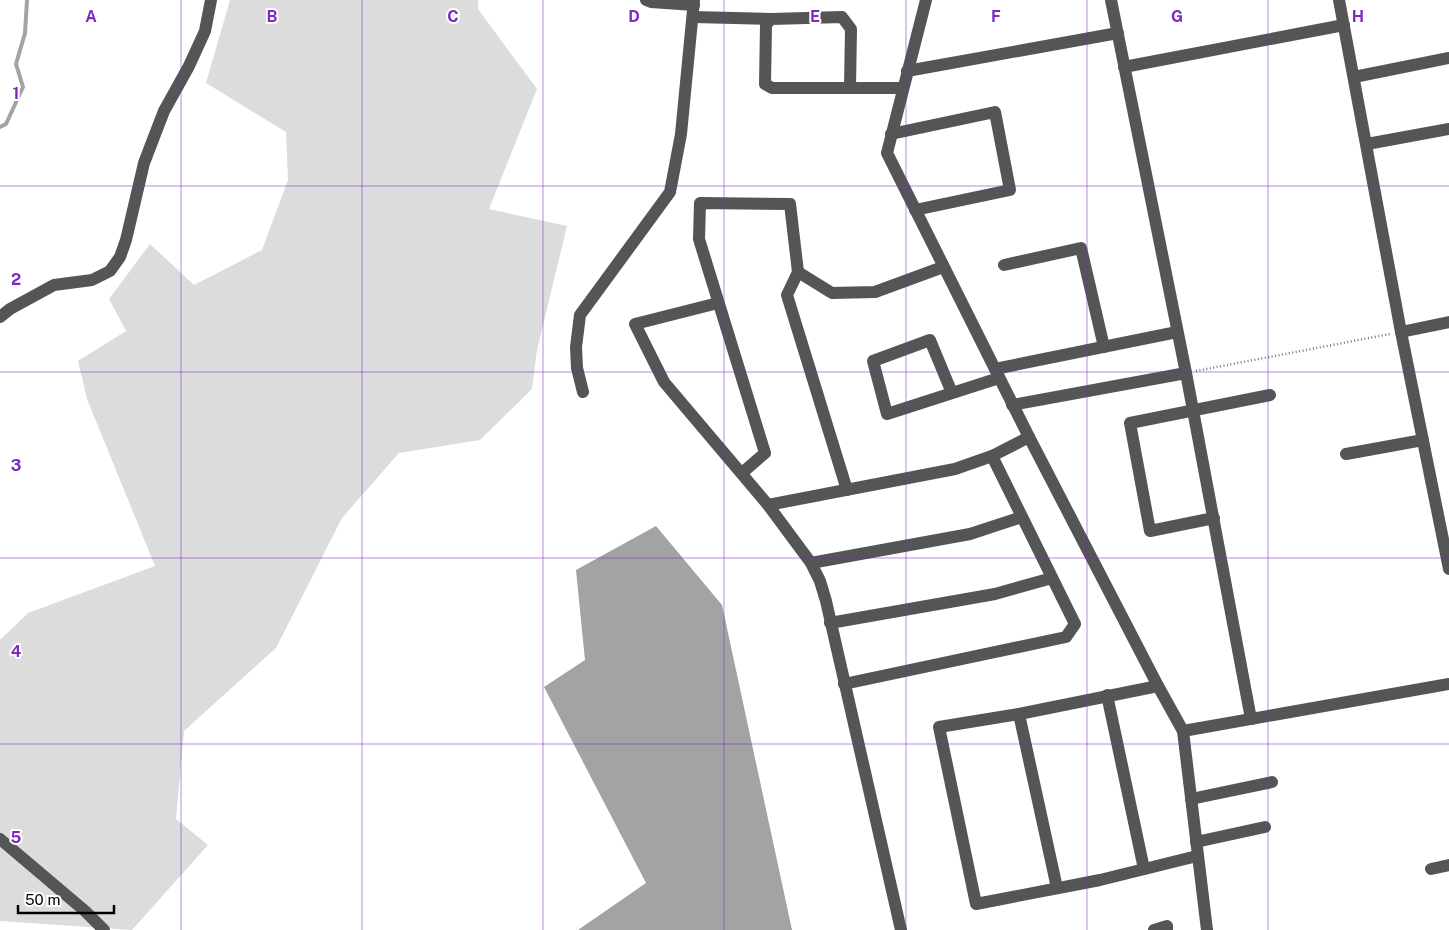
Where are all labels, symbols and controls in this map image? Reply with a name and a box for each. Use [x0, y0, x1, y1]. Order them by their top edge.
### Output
text: A [85, 7, 97, 26]
text: B [267, 7, 278, 26]
text: C [447, 7, 459, 26]
text: D [628, 7, 640, 26]
text: E [810, 7, 820, 26]
text: F [991, 7, 1001, 26]
text: G [1171, 7, 1183, 26]
text: H [1352, 7, 1364, 26]
text: 1 [13, 84, 19, 103]
text: 2 [11, 270, 21, 289]
text: 3 [11, 456, 21, 475]
text: 4 [11, 642, 22, 661]
text: 5 [11, 828, 22, 847]
scale bar [18, 882, 114, 914]
text: 50 m [25, 891, 60, 908]

